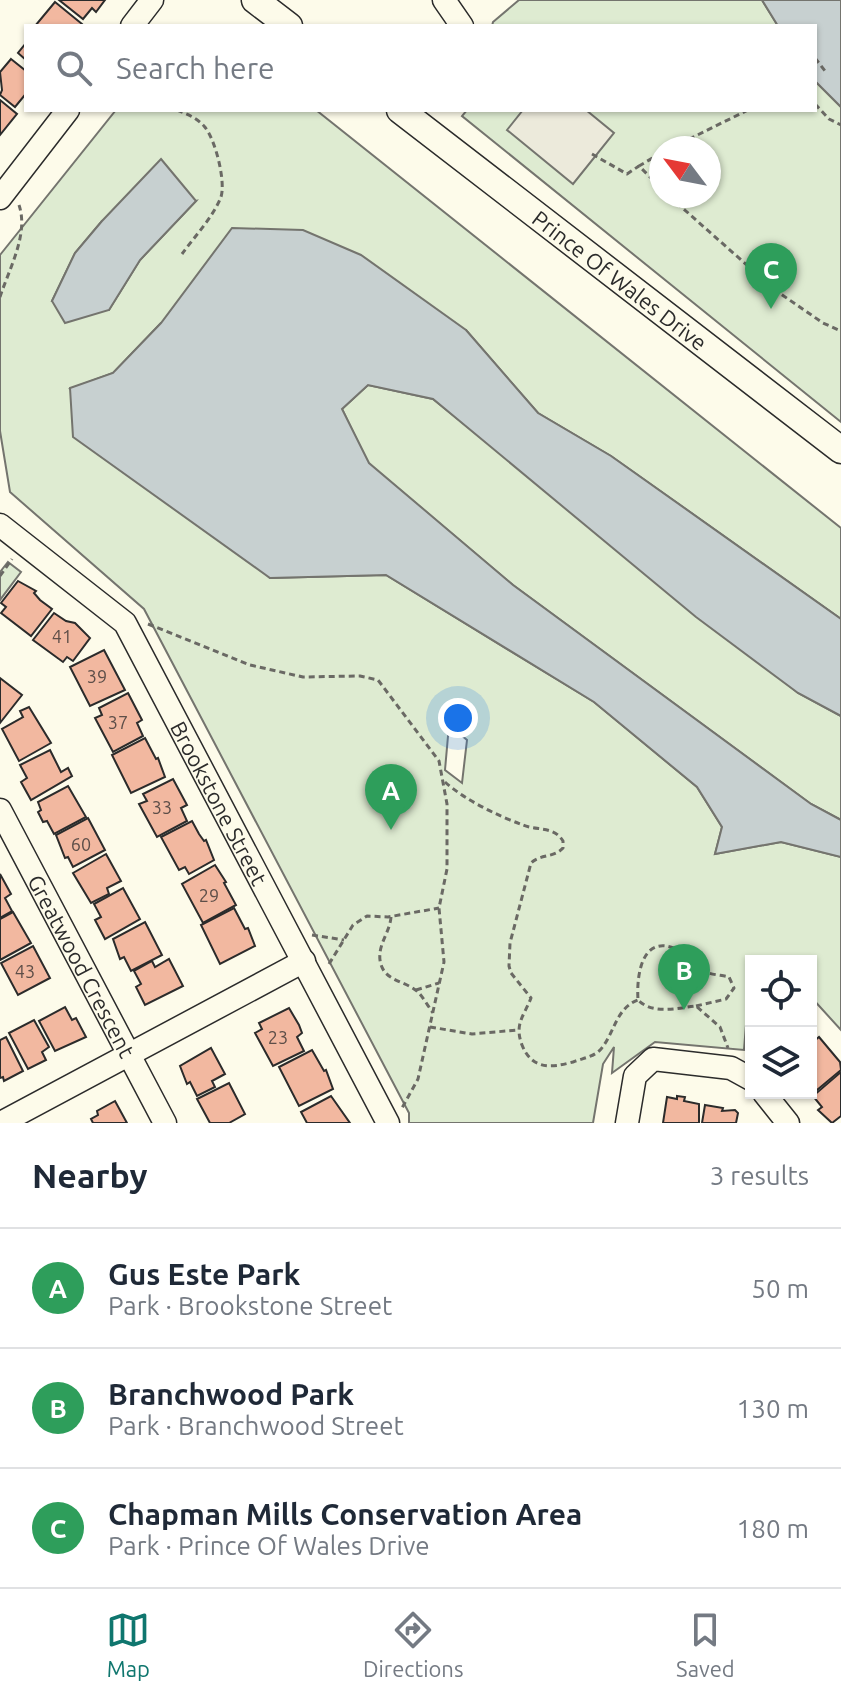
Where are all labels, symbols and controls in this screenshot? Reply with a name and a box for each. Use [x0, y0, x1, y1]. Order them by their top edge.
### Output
search box [24, 24, 817, 112]
icon: search [52, 46, 96, 90]
text: Search here [116, 51, 275, 85]
north arrow [649, 136, 721, 208]
street label: Prince Of Wales Drive [528, 205, 712, 355]
pin: C [745, 243, 797, 309]
house number: 41 [52, 626, 72, 646]
house number: 39 [87, 666, 107, 686]
your location [438, 698, 478, 738]
house number: 37 [108, 712, 128, 732]
street label: Brookstone Street [166, 717, 273, 889]
pin: A [365, 764, 417, 830]
house number: 33 [152, 797, 172, 817]
house number: 60 [71, 834, 91, 854]
street label: Greatwood Crescent [24, 870, 141, 1062]
house number: 29 [199, 885, 219, 905]
pin: B [658, 944, 710, 1010]
map controls [745, 955, 817, 1099]
button: locate [745, 955, 817, 1027]
house number: 43 [15, 961, 35, 981]
house number: 23 [268, 1027, 288, 1047]
button: layers [745, 1027, 817, 1099]
text: Nearby [32, 1156, 147, 1194]
text: 3 results [710, 1161, 809, 1190]
text: Gus Este Park [108, 1257, 300, 1291]
text: A [49, 1274, 67, 1303]
text: 50 m [751, 1274, 809, 1303]
text: Park · Brookstone Street [108, 1291, 392, 1320]
text: Branchwood Park [108, 1377, 354, 1411]
text: B [49, 1394, 67, 1423]
text: 130 m [737, 1394, 809, 1423]
text: Park · Branchwood Street [108, 1411, 404, 1440]
text: Chapman Mills Conservation Area [108, 1497, 582, 1531]
text: C [50, 1514, 66, 1543]
text: 180 m [737, 1514, 809, 1543]
text: Park · Prince Of Wales Drive [108, 1531, 430, 1560]
tab: Map [106, 1608, 150, 1681]
tab: Directions [363, 1608, 463, 1681]
tab: Saved [676, 1608, 735, 1681]

